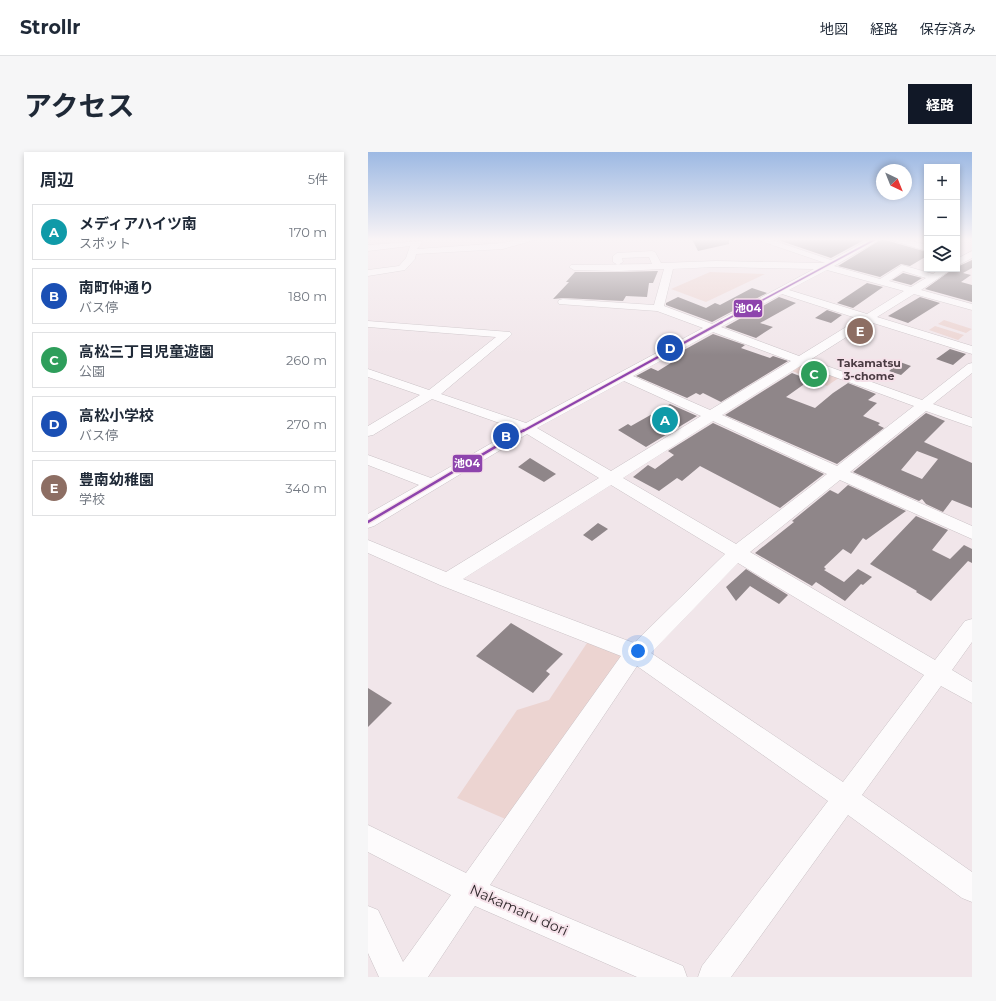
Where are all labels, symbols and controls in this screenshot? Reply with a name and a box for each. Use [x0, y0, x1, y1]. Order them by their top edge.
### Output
text: Strollr [20, 16, 81, 39]
text: 地図 [820, 20, 848, 38]
text: 経路 [870, 20, 898, 38]
text: 保存済み [920, 20, 976, 38]
button: 経路 [908, 84, 972, 124]
text: アクセス [24, 89, 135, 123]
north arrow [876, 164, 912, 200]
map controls [924, 164, 960, 272]
button: + [924, 164, 960, 200]
text: 周辺 [40, 170, 74, 190]
text: 5件 [308, 171, 328, 187]
button: − [924, 200, 960, 236]
text: メディアハイツ南 [79, 214, 197, 233]
text: A [49, 224, 59, 240]
text: 170 m [289, 224, 327, 240]
text: スポット [79, 235, 131, 251]
button: layers [924, 236, 960, 272]
text: 南町仲通り [79, 278, 154, 297]
text: B [49, 288, 59, 304]
text: 180 m [288, 288, 327, 304]
text: バス停 [79, 299, 118, 315]
line badge: 池04 [733, 299, 763, 318]
text: 池04 [735, 301, 761, 315]
pin: E [847, 316, 873, 346]
pin: D [657, 333, 683, 363]
text: 高松三丁目児童遊園 [79, 342, 214, 361]
text: C [49, 352, 59, 368]
text: 260 m [286, 352, 327, 368]
district label: Takamatsu 3-chome [837, 356, 901, 383]
pin: C [801, 359, 827, 389]
text: 公園 [79, 363, 105, 379]
pin: A [652, 405, 678, 435]
text: 高松小学校 [79, 406, 154, 425]
text: D [49, 416, 59, 432]
text: 270 m [286, 416, 327, 432]
pin: B [493, 421, 519, 451]
text: バス停 [79, 427, 118, 443]
line badge: 池04 [452, 454, 483, 473]
text: 池04 [454, 456, 480, 470]
text: 豊南幼稚園 [79, 470, 154, 489]
text: E [50, 480, 58, 496]
text: 340 m [285, 480, 327, 496]
text: 学校 [79, 491, 105, 507]
your location [628, 641, 648, 661]
street label: Nakamaru dori [467, 880, 571, 940]

